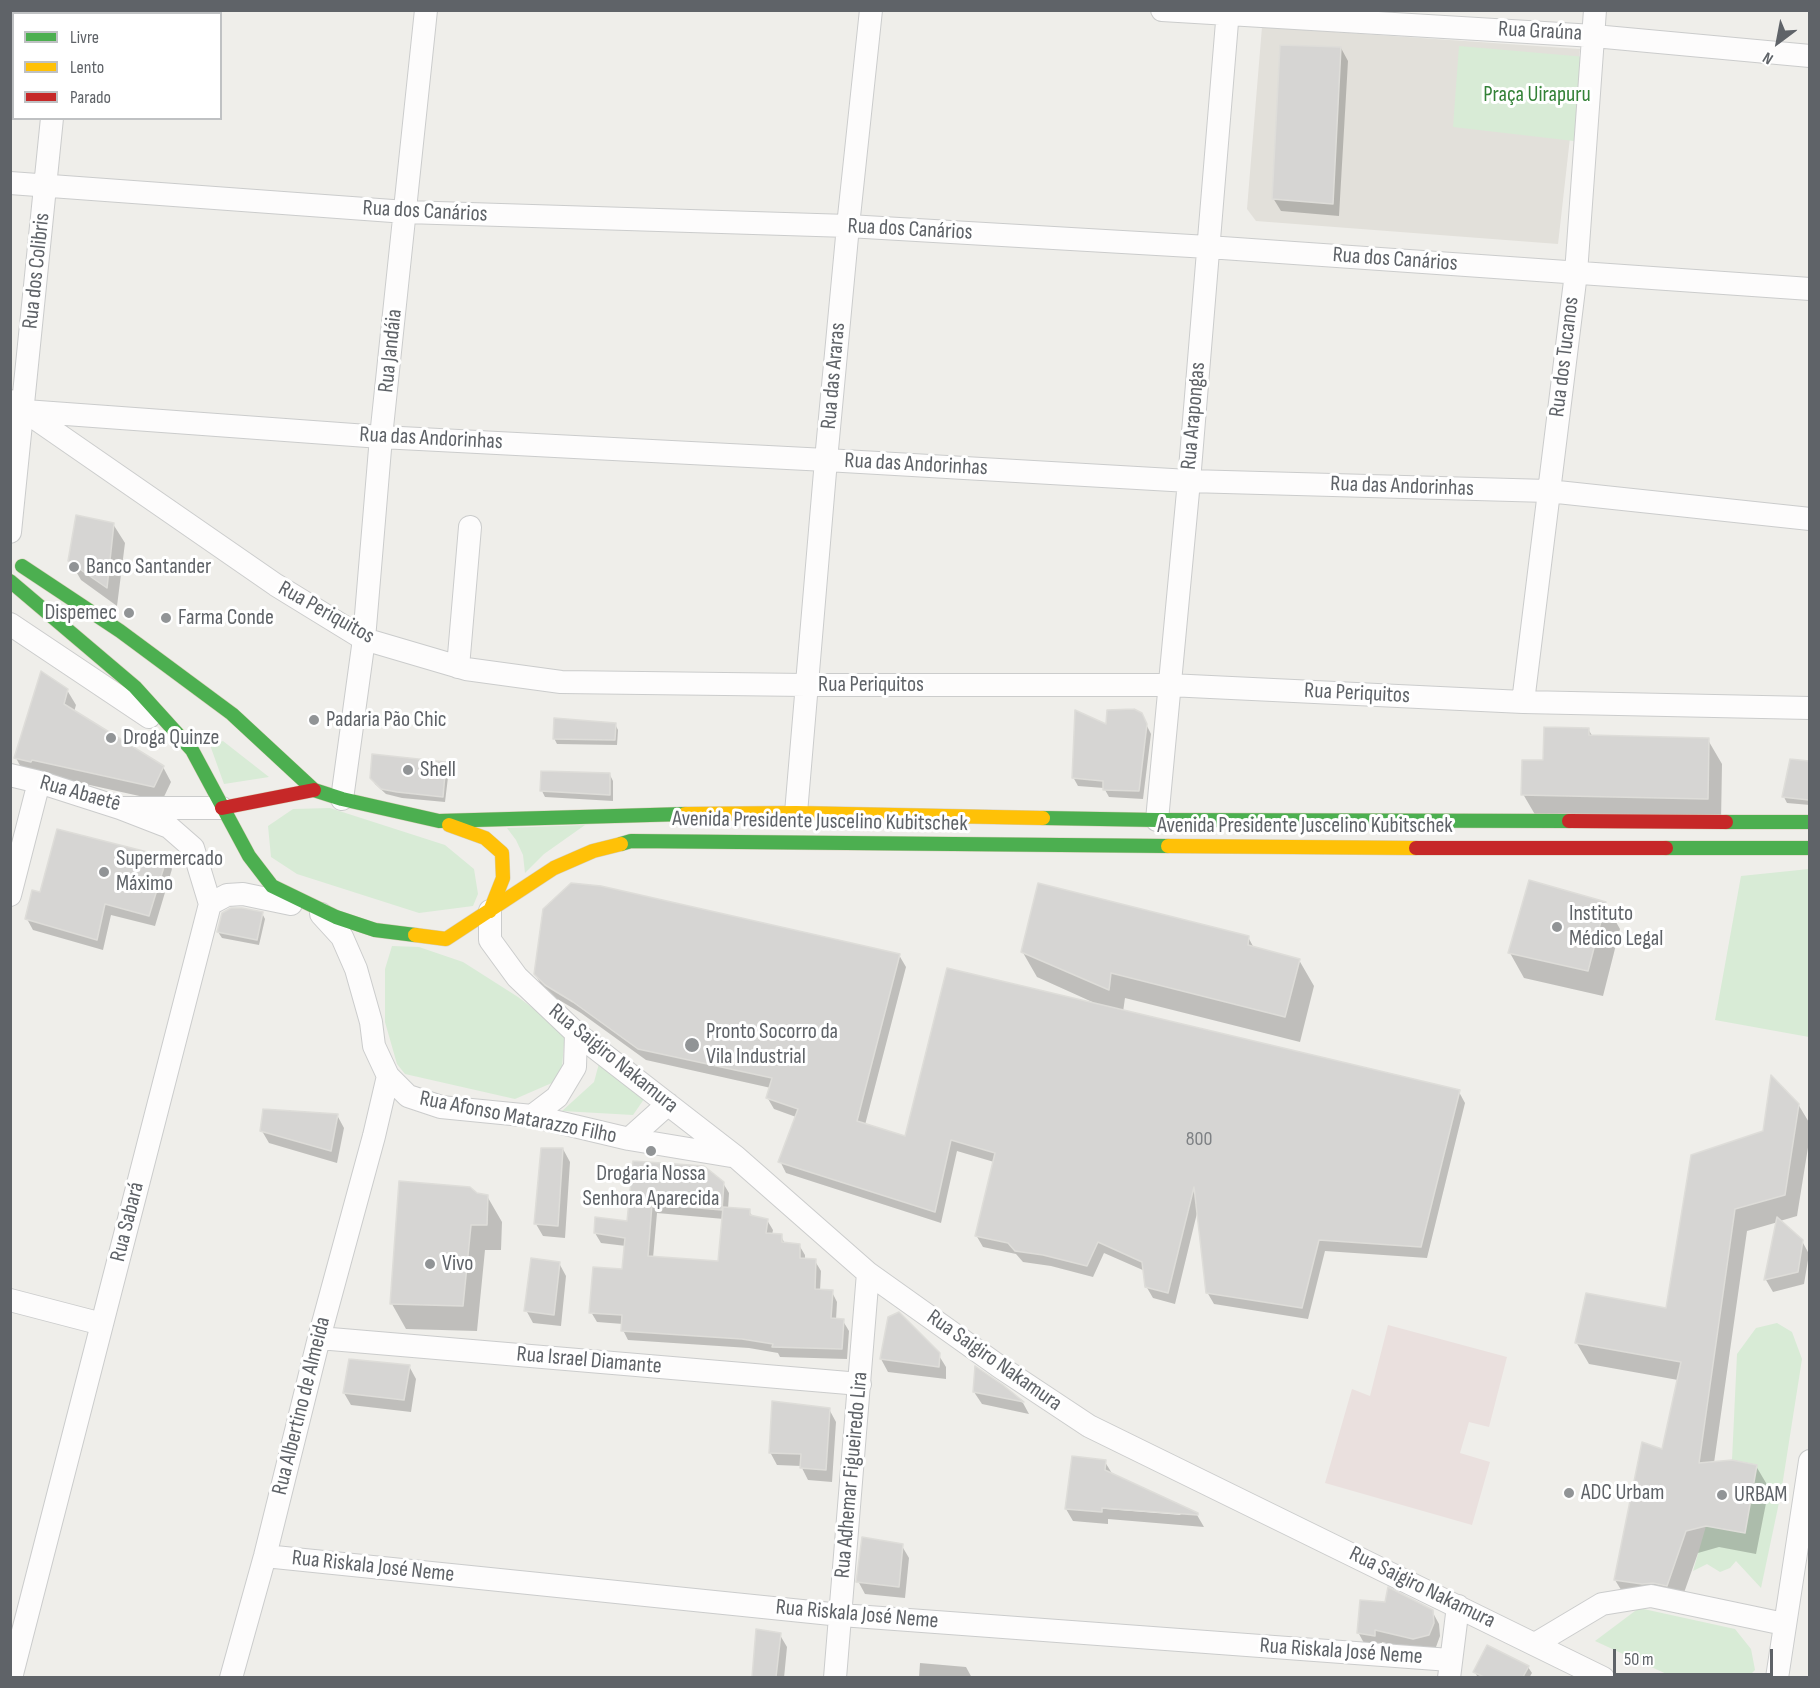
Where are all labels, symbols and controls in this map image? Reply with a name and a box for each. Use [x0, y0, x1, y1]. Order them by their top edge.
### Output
legend [12, 12, 222, 120]
north arrow [1748, 12, 1808, 72]
street label: Rua Graúna [1497, 17, 1583, 47]
text: Livre [70, 27, 99, 48]
text: N [1760, 47, 1777, 68]
text: Lento [70, 57, 104, 78]
park label: Praça Uirapuru [1483, 82, 1591, 108]
text: Parado [70, 87, 111, 108]
street label: Rua dos Canários [362, 196, 488, 228]
street label: Rua dos Colibris [18, 212, 56, 330]
street label: Rua dos Canários [847, 214, 973, 246]
street label: Rua dos Canários [1332, 242, 1458, 278]
street label: Rua dos Tucanos [1545, 295, 1585, 419]
street label: Rua Jandáia [373, 308, 409, 394]
street label: Rua das Araras [816, 322, 852, 430]
street label: Rua Arapongas [1176, 361, 1212, 471]
street label: Rua das Andorinhas [359, 422, 503, 456]
street label: Rua das Andorinhas [844, 448, 988, 482]
street label: Rua das Andorinhas [1330, 471, 1474, 503]
place label: Banco Santander [86, 554, 211, 580]
marker: Banco Santander [67, 560, 81, 574]
street label: Rua Periquitos [273, 576, 379, 650]
place label: Dispemec [44, 600, 117, 626]
place label: Farma Conde [178, 605, 274, 631]
marker: Dispemec [122, 606, 136, 620]
marker: Farma Conde [159, 611, 173, 625]
street label: Rua Periquitos [818, 672, 924, 698]
street label: Rua Periquitos [1303, 678, 1411, 710]
place label: Padaria Pão Chic [326, 707, 447, 733]
marker: Padaria Pão Chic [307, 713, 321, 727]
place label: Droga Quinze [123, 725, 219, 751]
marker: Droga Quinze [104, 731, 118, 745]
place label: Shell [420, 757, 456, 783]
marker: Shell [401, 763, 415, 777]
street label: Rua Abaetê [37, 770, 123, 818]
street label: Avenida Presidente Juscelino Kubitschek [672, 806, 968, 838]
street label: Avenida Presidente Juscelino Kubitschek [1157, 813, 1453, 839]
place label: Supermercado Máximo [116, 846, 223, 897]
marker: Supermercado Máximo [97, 865, 111, 879]
place label: Instituto Médico Legal [1569, 901, 1663, 952]
marker: Instituto Médico Legal [1550, 920, 1564, 934]
street label: Rua Saigiro Nakamura [543, 999, 683, 1119]
place label: Pronto Socorro da Vila Industrial [706, 1019, 838, 1070]
marker: Pronto Socorro da Vila Industrial [683, 1036, 701, 1054]
street label: Rua Afonso Matarazzo Filho [417, 1086, 619, 1150]
house number: 800 [1186, 1128, 1212, 1152]
marker: Drogaria Nossa Senhora Aparecida [644, 1144, 658, 1158]
place label: Drogaria Nossa Senhora Aparecida [583, 1161, 719, 1212]
street label: Rua Sabará [105, 1179, 151, 1265]
place label: Vivo [442, 1251, 473, 1277]
marker: Vivo [423, 1257, 437, 1271]
street label: Rua Saigiro Nakamura [921, 1305, 1067, 1417]
street label: Rua Albertino de Almeida [267, 1314, 337, 1498]
street label: Rua Israel Diamante [515, 1342, 663, 1380]
street label: Rua Adhemar Figueiredo Lira [830, 1371, 874, 1579]
place label: ADC Urbam [1581, 1480, 1664, 1506]
place label: URBAM [1734, 1482, 1787, 1508]
marker: ADC Urbam [1562, 1486, 1576, 1500]
marker: URBAM [1715, 1488, 1729, 1502]
street label: Rua Saigiro Nakamura [1345, 1541, 1499, 1635]
street label: Rua Riskala José Neme [290, 1545, 456, 1589]
street label: Rua Riskala José Neme [774, 1595, 940, 1635]
street label: Rua Riskala José Neme [1259, 1633, 1423, 1671]
scale bar [1616, 1637, 1776, 1675]
text: 50 m [1624, 1649, 1654, 1670]

